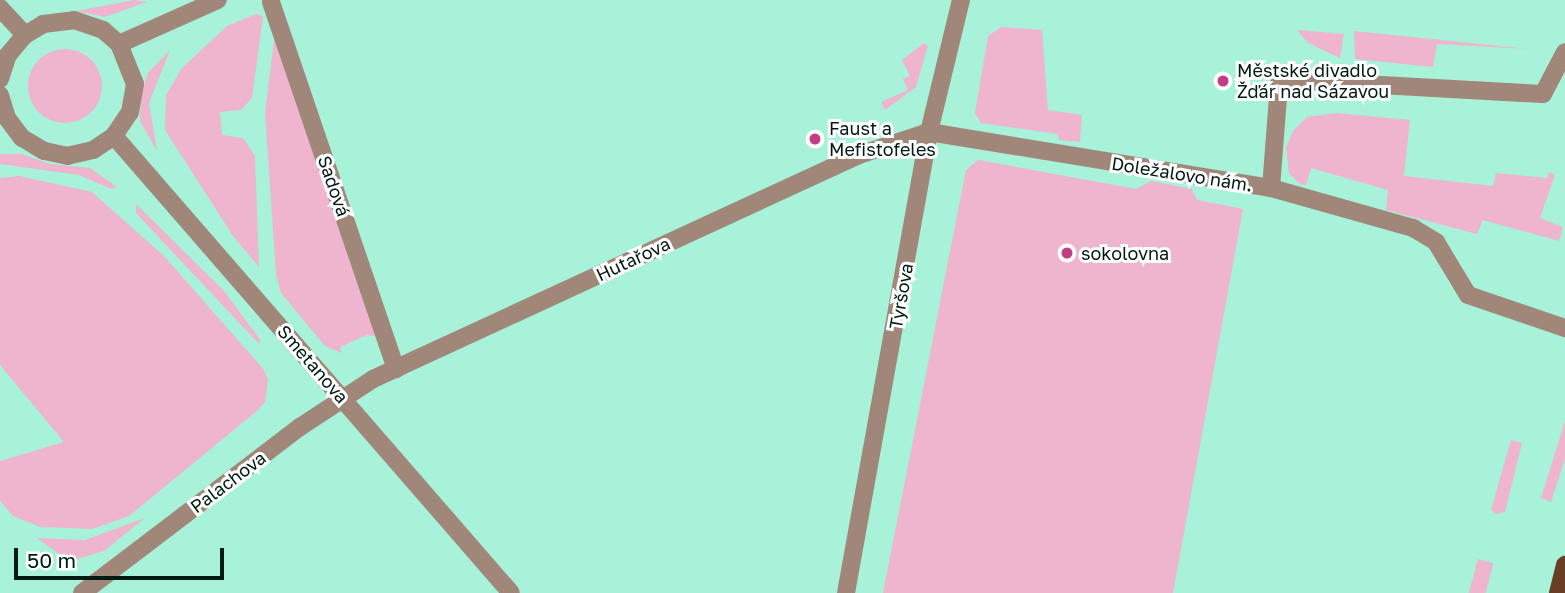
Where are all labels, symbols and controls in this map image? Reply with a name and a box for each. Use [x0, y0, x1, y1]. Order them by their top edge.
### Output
place label: Městské divadlo Žďár nad Sázavou [1237, 60, 1389, 102]
marker: Městské divadlo Žďár nad Sázavou [1215, 73, 1231, 89]
place label: Faust a Mefistofeles [829, 118, 936, 160]
marker: Faust a Mefistofeles [807, 131, 823, 147]
street label: Doležalovo nám. [1110, 152, 1254, 196]
street label: Sadová [314, 153, 354, 219]
street label: Hutařova [593, 232, 673, 286]
place label: sokolovna [1081, 242, 1169, 264]
marker: sokolovna [1059, 245, 1075, 261]
street label: Tyršova [885, 261, 917, 331]
street label: Smetanova [273, 321, 353, 407]
street label: Palachova [186, 447, 270, 517]
scale bar [18, 534, 228, 578]
text: 50 m [27, 547, 76, 573]

